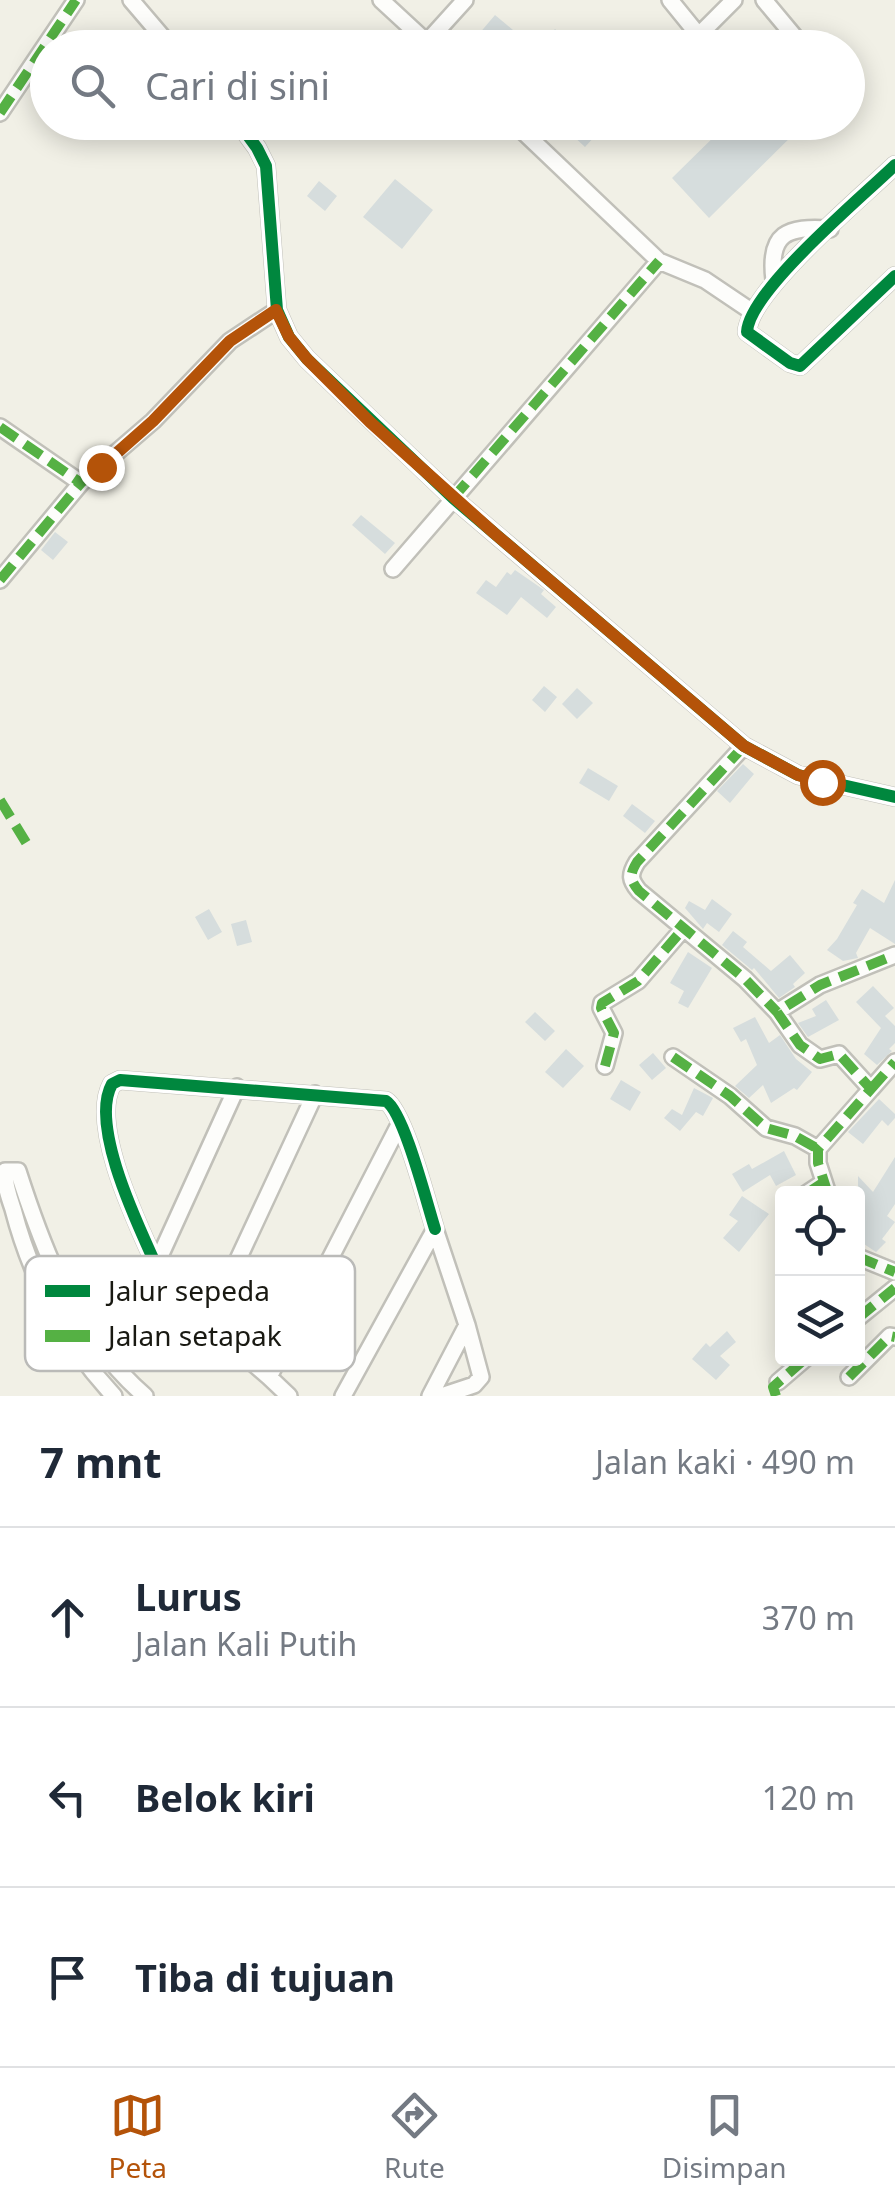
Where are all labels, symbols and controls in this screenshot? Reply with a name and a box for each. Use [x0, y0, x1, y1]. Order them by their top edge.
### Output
search box [30, 30, 865, 140]
icon: search [65, 58, 120, 113]
text: Cari di sini [145, 59, 330, 111]
route end [79, 445, 125, 491]
route start [800, 760, 846, 806]
map controls [775, 1186, 865, 1366]
button: locate [775, 1186, 865, 1276]
legend [25, 1256, 355, 1371]
text: Jalur sepeda [105, 1271, 270, 1309]
button: layers [775, 1276, 865, 1366]
text: Jalan setapak [105, 1316, 282, 1354]
text: 7 mnt [40, 1433, 161, 1490]
text: Jalan kaki · 490 m [595, 1440, 855, 1483]
text: Lurus [135, 1570, 242, 1622]
icon: ahead [40, 1590, 95, 1645]
text: 370 m [762, 1596, 855, 1639]
text: Jalan Kali Putih [135, 1622, 357, 1665]
icon: left [40, 1770, 95, 1825]
text: Belok kiri [135, 1771, 315, 1823]
text: 120 m [762, 1776, 855, 1819]
icon: arrive [40, 1950, 95, 2005]
text: Tiba di tujuan [135, 1951, 395, 2003]
tab: Peta [109, 2088, 167, 2186]
tab: Rute [384, 2088, 445, 2186]
tab: Disimpan [662, 2088, 786, 2186]

